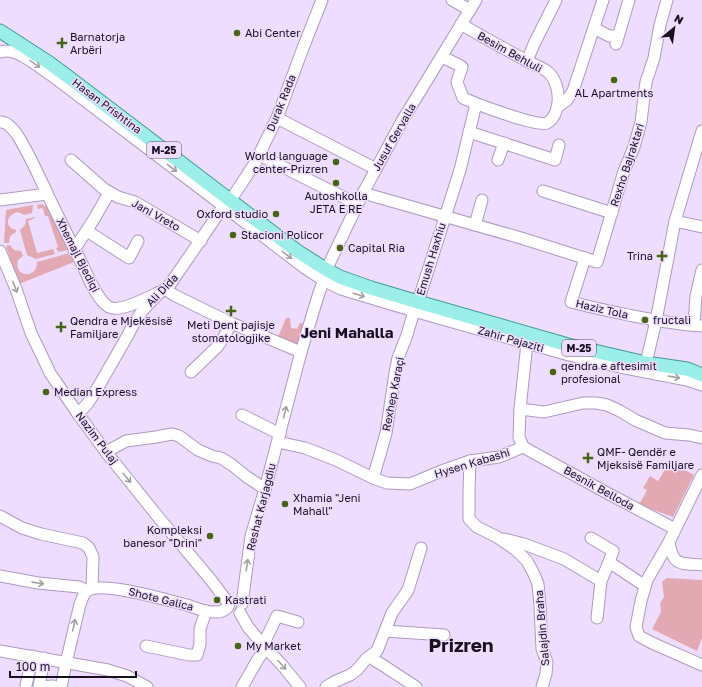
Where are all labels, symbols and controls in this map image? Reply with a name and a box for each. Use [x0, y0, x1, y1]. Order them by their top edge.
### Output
north arrow [654, 8, 694, 48]
text: N [672, 11, 686, 27]
place label: Abi Center [245, 26, 301, 39]
marker: Abi Center [232, 28, 242, 38]
street label: Besim Behluli [476, 28, 545, 75]
place label: Barnatorja Arbëri [70, 30, 125, 56]
marker: Barnatorja Arbëri [57, 38, 67, 48]
one-way arrow [29, 61, 41, 69]
street label: Durak Rada [263, 72, 298, 133]
street label: Hasan Prishtina [70, 75, 145, 136]
marker: AL Apartments [609, 75, 619, 85]
place label: AL Apartments [575, 86, 653, 99]
street label: Jusuf Gervalla [369, 101, 418, 173]
street label: Rexho Bajraktari [607, 121, 646, 208]
road number: M-25 [147, 142, 181, 158]
place label: World language center-Prizren [245, 149, 328, 175]
marker: World language center-Prizren [331, 157, 341, 167]
one-way arrow [167, 164, 178, 172]
marker: Autoshkolla JETA E RE [331, 178, 341, 188]
place label: Autoshkolla JETA E RE [304, 189, 368, 215]
street label: Jani Vreto [130, 196, 183, 233]
place label: Oxford studio [197, 207, 268, 220]
marker: Oxford studio [271, 209, 281, 219]
street label: Xhemajl Bjediqi [54, 215, 103, 294]
street label: Emush Haxhiu [413, 221, 448, 297]
place label: Stacioni Policor [241, 228, 324, 241]
marker: Stacioni Policor [228, 230, 238, 240]
place label: Capital Ria [348, 241, 405, 254]
marker: Capital Ria [335, 243, 345, 253]
place label: Trina [627, 249, 653, 262]
marker: Trina [656, 250, 668, 262]
one-way arrow [282, 251, 293, 259]
street label: Ali Dida [143, 271, 180, 309]
one-way arrow [11, 281, 19, 293]
one-way arrow [353, 292, 366, 299]
street label: Haziz Tola [575, 296, 630, 321]
marker: Meti Dent pajisje stomatologjike [225, 305, 237, 317]
place label: fructali [653, 313, 691, 326]
place label: Qendra e Mjekësisë Familjare [70, 314, 172, 340]
marker: fructali [640, 315, 650, 325]
place label: Meti Dent pajisje stomatologjike [187, 318, 275, 344]
marker: Qendra e Mjekësisë Familjare [55, 321, 67, 333]
district label: Jeni Mahalla [301, 323, 394, 341]
street label: Zahir Pajaziti [477, 323, 546, 354]
road number: M-25 [562, 340, 596, 356]
street label: Rexhep Karaçi [379, 356, 406, 432]
place label: qendra e aftesimit profesional [561, 359, 657, 385]
marker: qendra e aftesimit profesional [548, 367, 558, 377]
one-way arrow [668, 374, 681, 382]
place label: Median Express [54, 385, 137, 398]
marker: Median Express [41, 387, 51, 397]
one-way arrow [282, 406, 289, 419]
street label: Nazim Pulaj [74, 409, 121, 466]
street label: Hysen Kabashi [432, 445, 511, 480]
place label: QMF- Qendër e Mjeksisë Familjare [597, 445, 694, 471]
marker: QMF- Qendër e Mjeksisë Familjare [582, 452, 594, 464]
street label: Reshat Karjagdiu [243, 462, 278, 552]
street label: Besnik Belloda [562, 463, 637, 512]
one-way arrow [123, 473, 132, 484]
place label: Xhamia "Jeni Mahall" [293, 491, 361, 517]
marker: Xhamia "Jeni Mahall" [280, 499, 290, 509]
place label: Kompleksi banesor "Drini" [123, 523, 202, 549]
marker: Kompleksi banesor "Drini" [205, 531, 215, 541]
one-way arrow [243, 559, 251, 572]
one-way arrow [31, 579, 44, 587]
street label: Shote Galica [127, 584, 195, 613]
street label: Salajdin Braha [532, 590, 551, 666]
place label: Kastrati [225, 593, 267, 606]
marker: Kastrati [212, 595, 222, 605]
one-way arrow [71, 618, 79, 631]
district label: Prizren [429, 633, 493, 656]
place label: My Market [246, 639, 301, 652]
marker: My Market [233, 641, 243, 651]
scale bar [10, 653, 136, 679]
text: 100 m [16, 659, 50, 674]
one-way arrow [277, 660, 287, 670]

